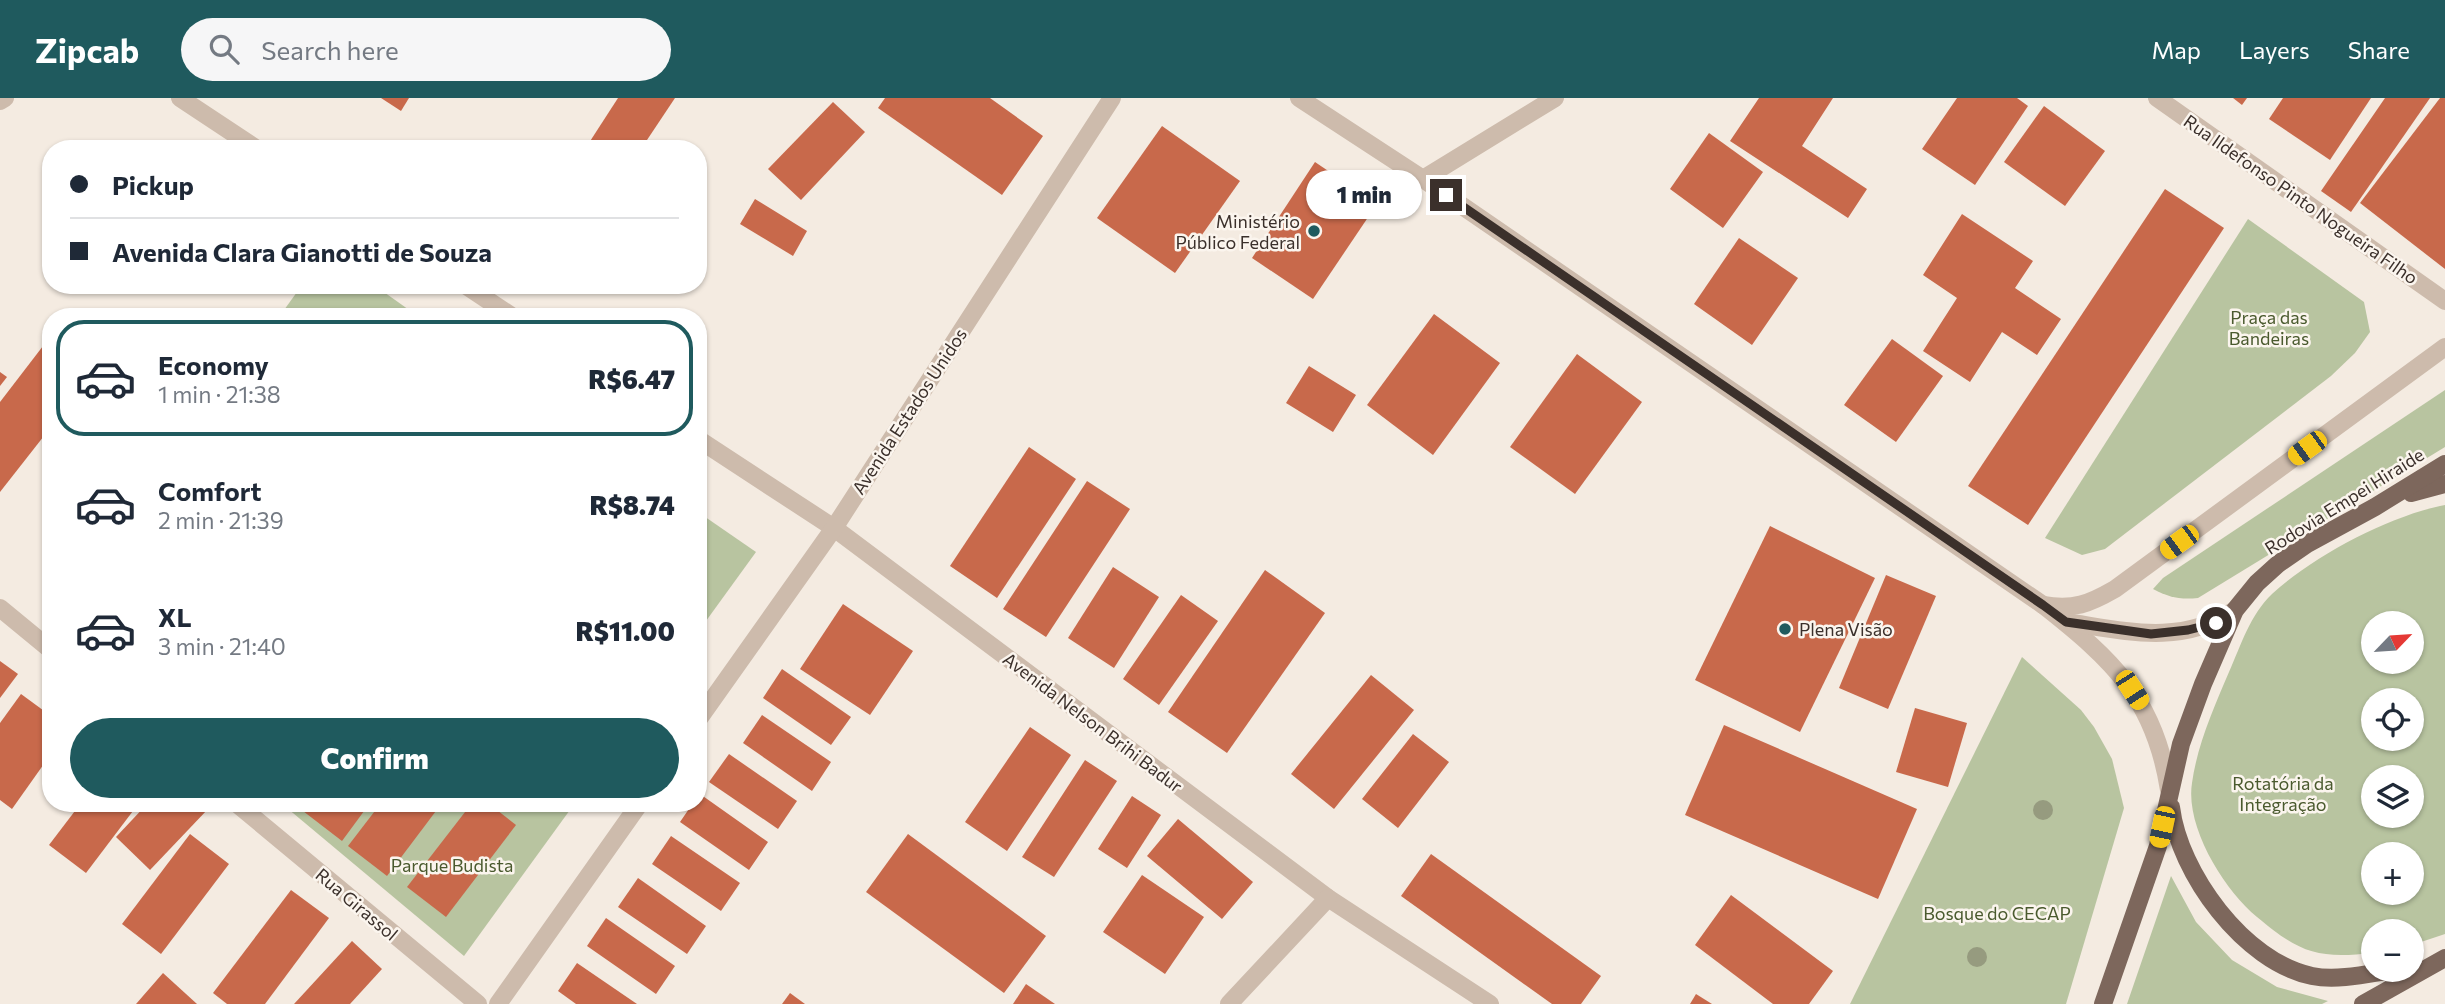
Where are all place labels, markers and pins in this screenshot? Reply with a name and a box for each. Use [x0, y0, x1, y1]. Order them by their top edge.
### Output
place label: Ministério Público Federal [1175, 210, 1300, 253]
marker: Ministério Público Federal [1306, 223, 1322, 239]
place label: Plena Visão [1799, 618, 1893, 640]
marker: Plena Visão [1777, 621, 1793, 637]

